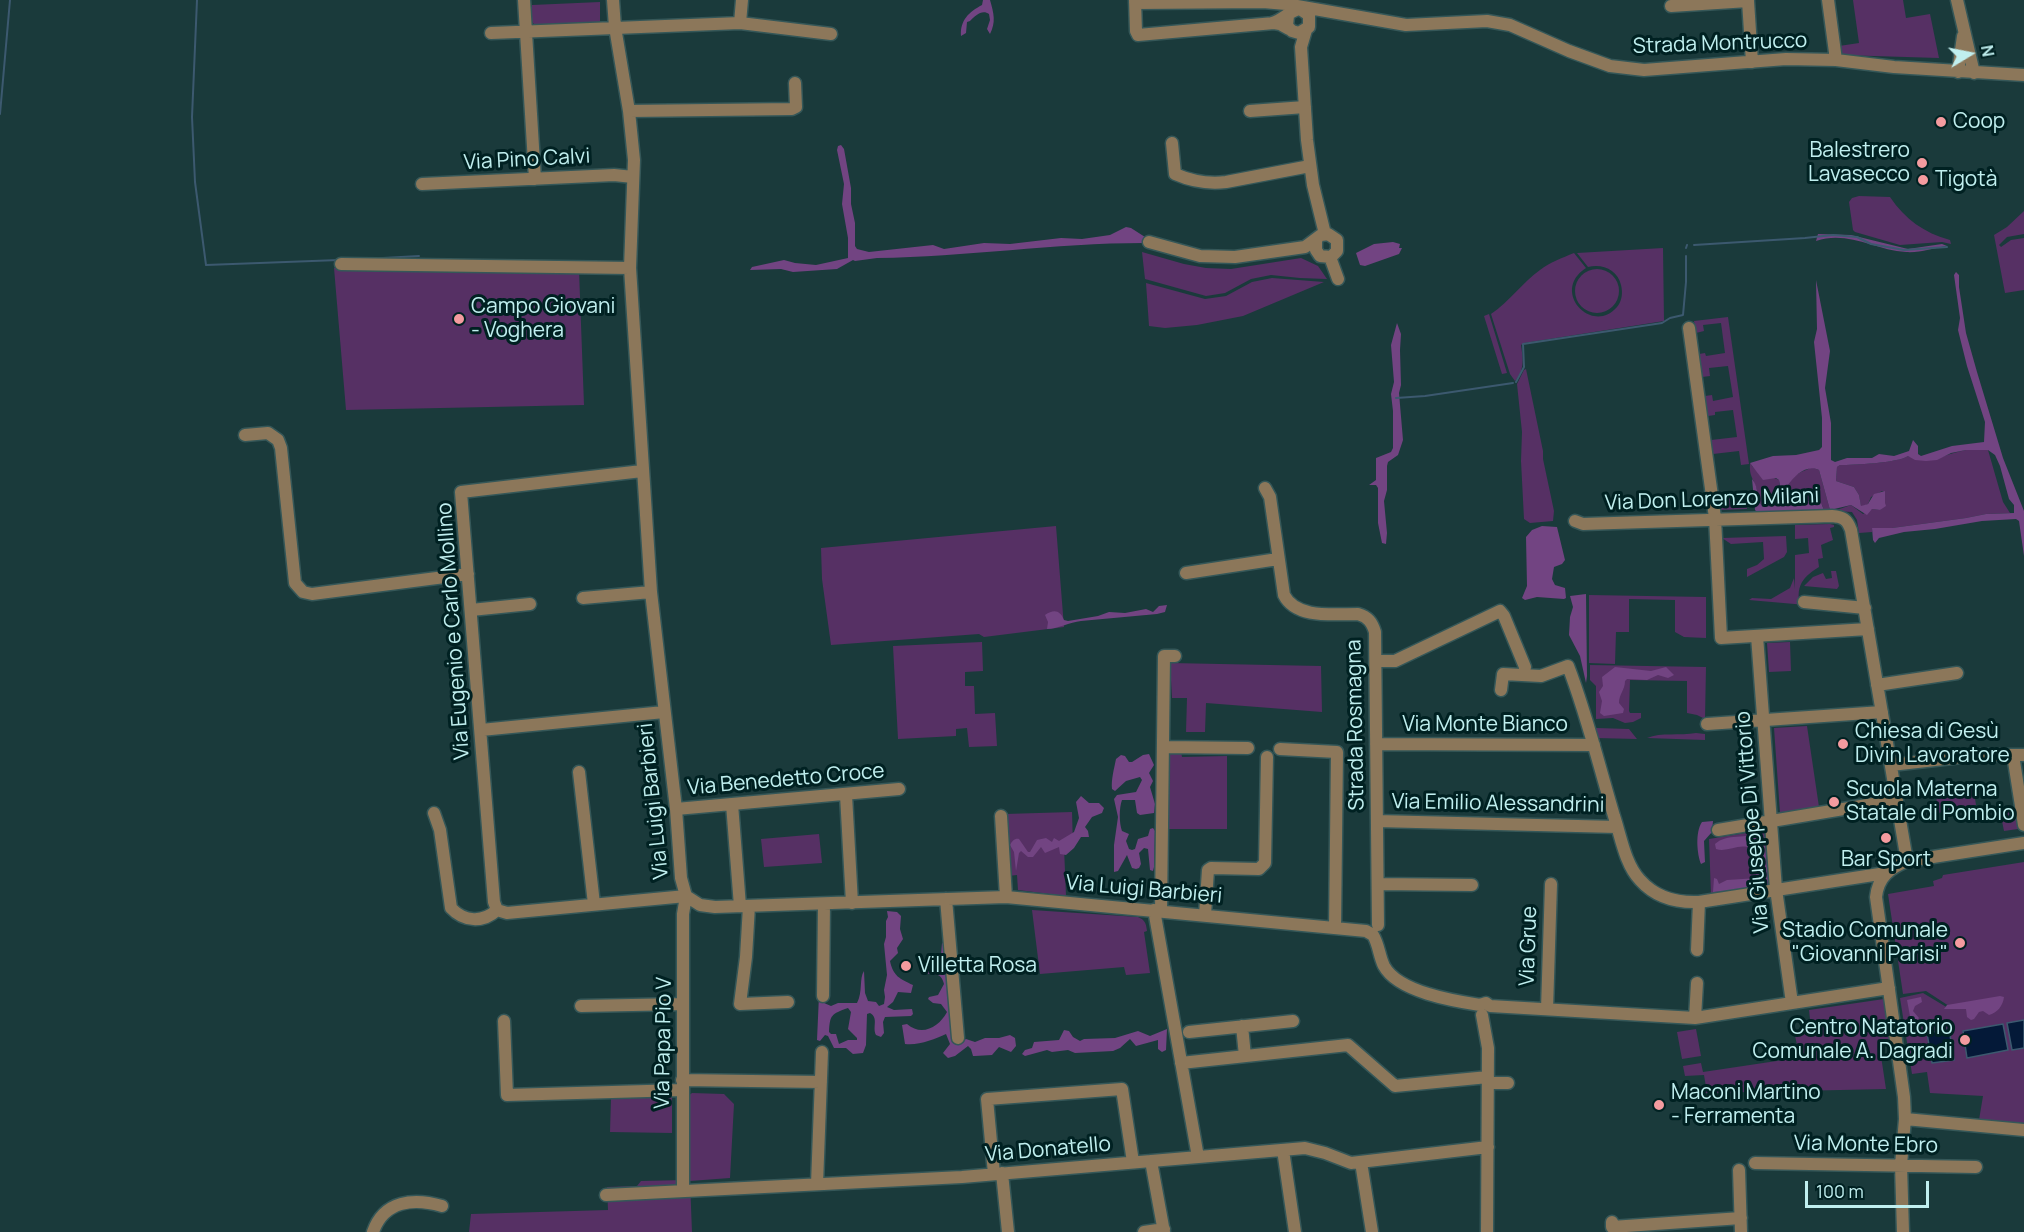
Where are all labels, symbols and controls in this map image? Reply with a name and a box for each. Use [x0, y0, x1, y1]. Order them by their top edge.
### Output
north arrow [1940, 24, 2000, 84]
street label: Strada Montrucco [1632, 28, 1808, 60]
text: N [1976, 43, 2000, 58]
place label: Coop [1953, 109, 2005, 135]
marker: Coop [1934, 115, 1948, 129]
place label: Balestrero Lavasecco [1808, 138, 1910, 188]
street label: Via Pino Calvi [463, 144, 591, 176]
marker: Balestrero Lavasecco [1915, 156, 1929, 170]
place label: Tigotà [1935, 167, 1997, 193]
marker: Tigotà [1916, 173, 1930, 187]
place label: Campo Giovani - Voghera [471, 294, 615, 344]
marker: Campo Giovani - Voghera [452, 312, 466, 326]
street label: Via Don Lorenzo Milani [1604, 484, 1820, 516]
street label: Via Eugenio e Carlo Mollino [432, 502, 476, 760]
street label: Strada Rosmagna [1342, 639, 1370, 811]
street label: Via Giuseppe Di Vittorio [1731, 710, 1775, 934]
street label: Via Monte Bianco [1402, 712, 1568, 738]
place label: Chiesa di Gesù Divin Lavoratore [1855, 719, 2010, 769]
street label: Via Luigi Barbieri [633, 722, 675, 880]
marker: Chiesa di Gesù Divin Lavoratore [1836, 737, 1850, 751]
street label: Via Benedetto Croce [686, 759, 886, 801]
place label: Scuola Materna Statale di Pombio [1846, 777, 2015, 827]
street label: Via Emilio Alessandrini [1391, 790, 1605, 818]
marker: Scuola Materna Statale di Pombio [1827, 795, 1841, 809]
marker: Bar Sport [1879, 831, 1893, 845]
place label: Bar Sport [1841, 847, 1931, 873]
street label: Via Luigi Barbieri [1065, 871, 1223, 909]
street label: Via Grue [1515, 906, 1543, 986]
place label: Stadio Comunale "Giovanni Parisi" [1782, 918, 1948, 968]
marker: Stadio Comunale "Giovanni Parisi" [1953, 936, 1967, 950]
place label: Villetta Rosa [918, 953, 1037, 979]
marker: Villetta Rosa [899, 959, 913, 973]
street label: Via Papa Pio V [650, 977, 678, 1109]
place label: Centro Natatorio Comunale A. Dagradi [1753, 1015, 1953, 1065]
marker: Centro Natatorio Comunale A. Dagradi [1958, 1033, 1972, 1047]
place label: Maconi Martino - Ferramenta [1671, 1080, 1821, 1130]
marker: Maconi Martino - Ferramenta [1652, 1098, 1666, 1112]
street label: Via Monte Ebro [1794, 1131, 1938, 1159]
street label: Via Donatello [984, 1132, 1112, 1168]
scale bar [1808, 1169, 1932, 1207]
text: 100 m [1816, 1179, 1864, 1203]

